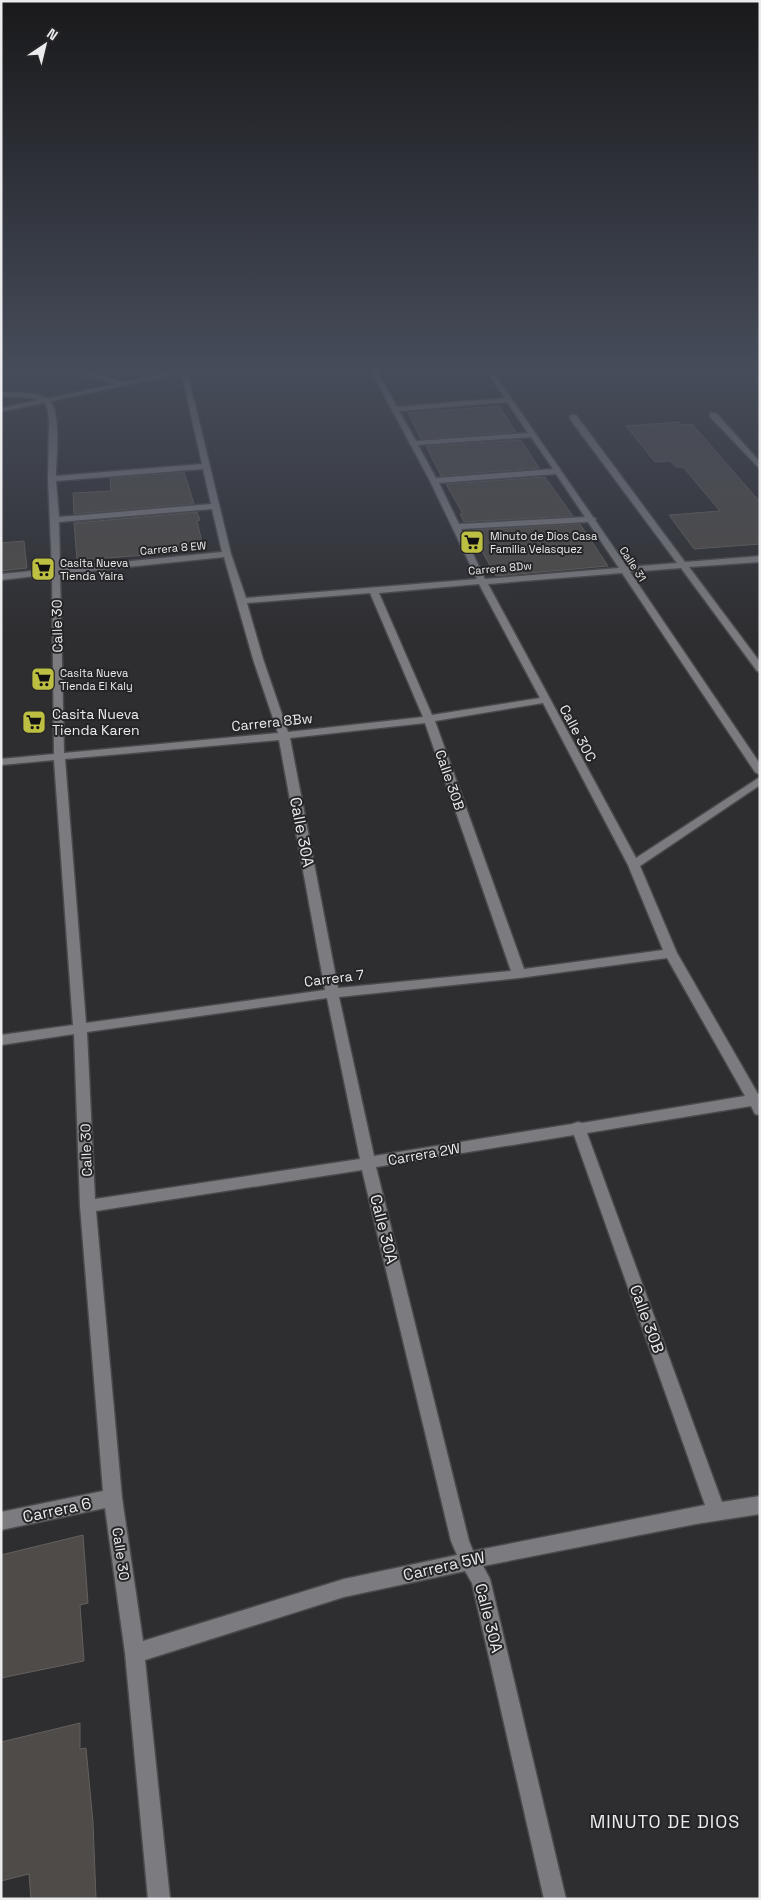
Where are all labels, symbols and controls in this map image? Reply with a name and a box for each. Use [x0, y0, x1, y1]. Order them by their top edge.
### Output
north arrow [20, 20, 70, 70]
text: N [43, 24, 61, 44]
supermarket icon: Minuto de Dios Casa Familia Velasquez [459, 529, 485, 555]
place label: Minuto de Dios Casa Familia Velasquez [490, 529, 598, 556]
street label: Carrera 8 EW [139, 538, 207, 558]
street label: Calle 31 [616, 544, 650, 584]
supermarket icon: Casita Nueva Tienda Yaira [30, 556, 56, 582]
place label: Casita Nueva Tienda Yaira [60, 556, 129, 583]
street label: Carrera 8Dw [467, 558, 533, 578]
street label: Calle 30 [48, 599, 66, 653]
supermarket icon: Casita Nueva Tienda El Kaly [30, 666, 56, 692]
place label: Casita Nueva Tienda El Kaly [60, 666, 133, 693]
street label: Calle 30C [555, 701, 601, 765]
place label: Casita Nueva Tienda Karen [52, 705, 140, 739]
supermarket icon: Casita Nueva Tienda Karen [21, 709, 47, 735]
street label: Carrera 8Bw [231, 709, 313, 735]
street label: Calle 30B [431, 748, 469, 812]
street label: Calle 30A [285, 795, 319, 869]
street label: Carrera 7 [303, 965, 365, 991]
street label: Calle 30 [76, 1123, 96, 1177]
street label: Carrera 2W [386, 1139, 462, 1169]
street label: Calle 30A [365, 1192, 403, 1266]
street label: Calle 30B [625, 1282, 669, 1356]
street label: Carrera 6 [21, 1492, 93, 1528]
street label: Calle 30 [108, 1526, 134, 1582]
street label: Carrera 5W [401, 1546, 487, 1586]
street label: Calle 30A [470, 1581, 508, 1655]
district label: MINUTO DE DIOS [590, 1810, 740, 1833]

